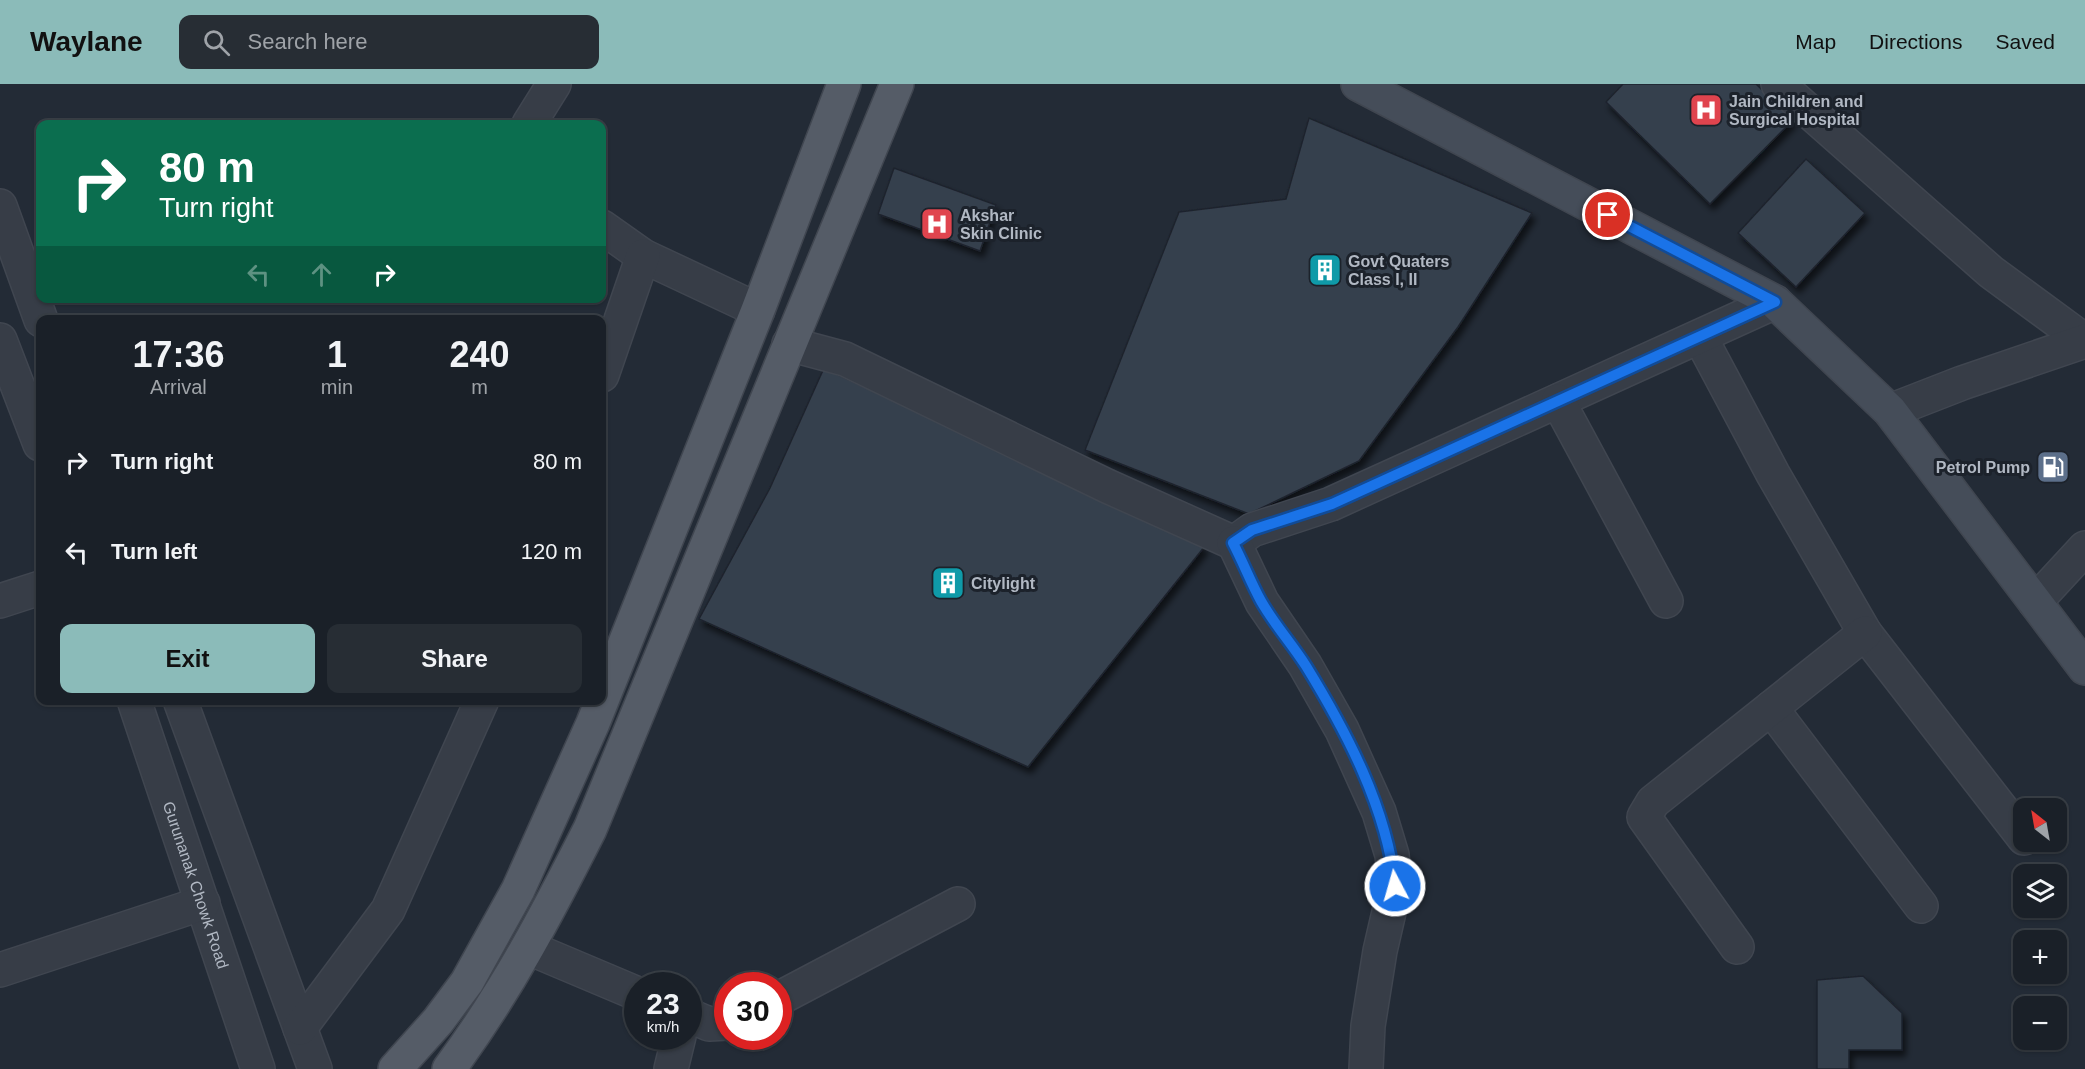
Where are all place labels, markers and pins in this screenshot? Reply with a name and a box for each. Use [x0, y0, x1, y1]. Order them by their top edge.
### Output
hospital icon: Jain Children and Surgical Hospital [1688, 92, 1724, 128]
place label: Jain Children and Surgical Hospital [1729, 93, 1863, 128]
pin [1582, 189, 1633, 240]
hospital icon: Akshar Skin Clinic [919, 206, 955, 242]
place label: Akshar Skin Clinic [960, 207, 1042, 242]
building icon: Govt Quaters Class I, II [1307, 252, 1343, 288]
place label: Govt Quaters Class I, II [1348, 253, 1449, 288]
fuel station icon: Petrol Pump [2035, 449, 2071, 485]
place label: Petrol Pump [1936, 459, 2030, 476]
building icon: Citylight [930, 565, 966, 601]
place label: Citylight [971, 575, 1036, 592]

